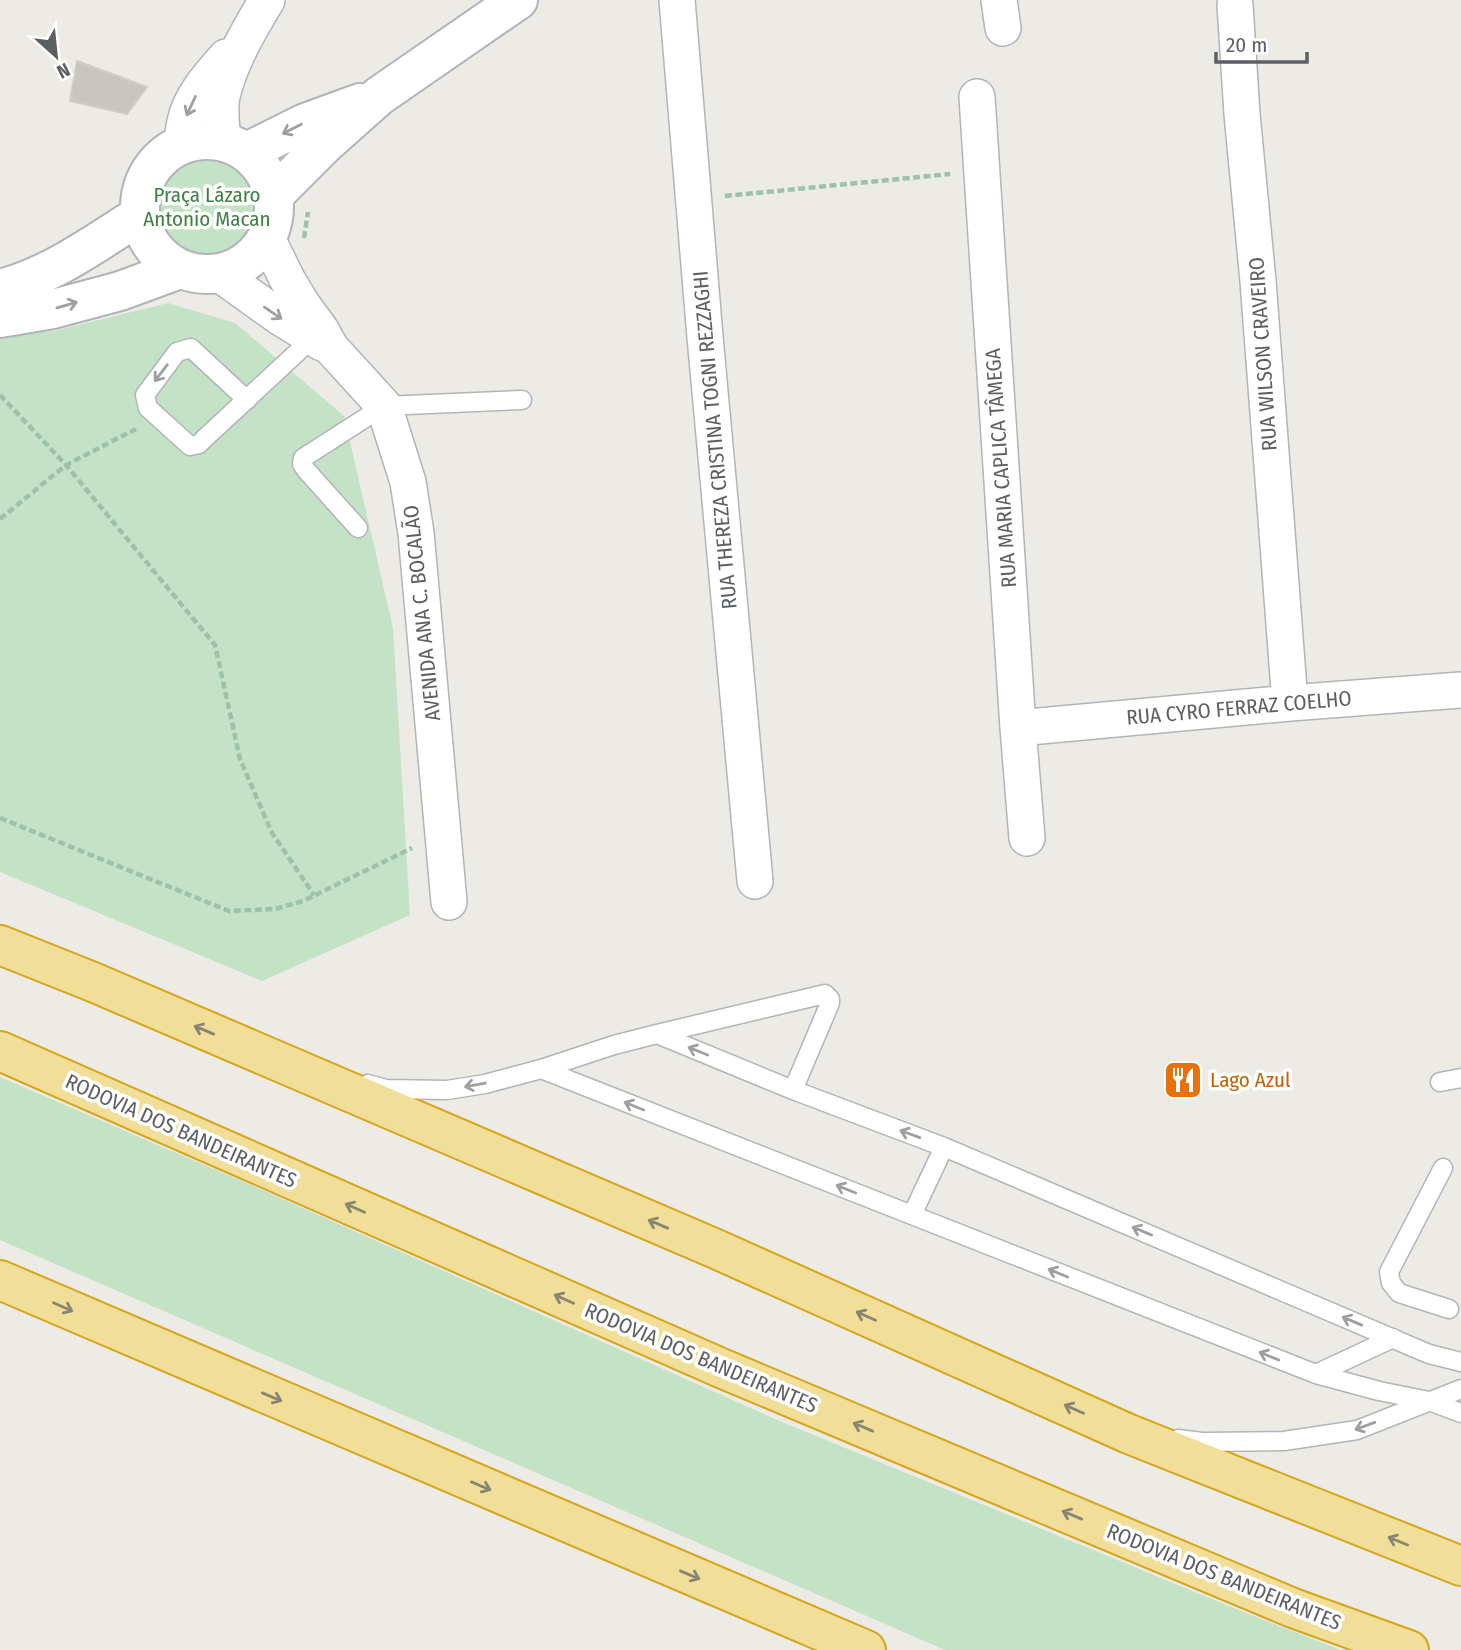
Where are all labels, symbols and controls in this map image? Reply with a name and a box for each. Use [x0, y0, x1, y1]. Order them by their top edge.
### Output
north arrow [21, 21, 91, 91]
scale bar [1216, 21, 1307, 65]
text: 20 m [1226, 32, 1267, 58]
text: N [53, 58, 74, 84]
one-way arrow [184, 95, 198, 116]
one-way arrow [282, 123, 303, 137]
park label: Praça Lázaro Antonio Macan [143, 182, 271, 232]
street label: RUA WILSON CRAVEIRO [1243, 256, 1283, 452]
street label: RUA THEREZA CRISTINA TOGNI REZZAGHI [687, 270, 743, 610]
one-way arrow [56, 298, 78, 311]
one-way arrow [263, 306, 282, 320]
street label: RUA MARIA CAPLICA TÂMEGA [980, 347, 1022, 589]
one-way arrow [153, 364, 168, 382]
street label: AVENIDA ANA C. BOCALÃO [398, 504, 446, 722]
street label: RUA CYRO FERRAZ COELHO [1125, 685, 1353, 731]
one-way arrow [194, 1023, 215, 1036]
one-way arrow [688, 1044, 709, 1057]
restaurant icon: Lago Azul [1162, 1059, 1204, 1101]
place label: Lago Azul [1210, 1067, 1291, 1093]
street label: RODOVIA DOS BANDEIRANTES [61, 1068, 301, 1194]
one-way arrow [464, 1079, 487, 1092]
one-way arrow [624, 1098, 646, 1111]
one-way arrow [900, 1127, 922, 1139]
one-way arrow [836, 1182, 858, 1195]
one-way arrow [345, 1201, 366, 1214]
one-way arrow [648, 1217, 669, 1230]
one-way arrow [1132, 1224, 1154, 1237]
one-way arrow [1047, 1265, 1069, 1278]
one-way arrow [553, 1292, 575, 1305]
street label: RODOVIA DOS BANDEIRANTES [581, 1297, 821, 1419]
one-way arrow [51, 1301, 73, 1314]
one-way arrow [856, 1309, 877, 1322]
one-way arrow [1341, 1313, 1363, 1326]
one-way arrow [1259, 1349, 1281, 1362]
one-way arrow [260, 1391, 282, 1404]
one-way arrow [1063, 1402, 1085, 1415]
one-way arrow [852, 1420, 874, 1433]
one-way arrow [1355, 1421, 1377, 1433]
one-way arrow [470, 1480, 491, 1493]
one-way arrow [1062, 1508, 1084, 1521]
street label: RODOVIA DOS BANDEIRANTES [1103, 1518, 1345, 1636]
one-way arrow [1387, 1534, 1409, 1547]
one-way arrow [679, 1569, 701, 1582]

